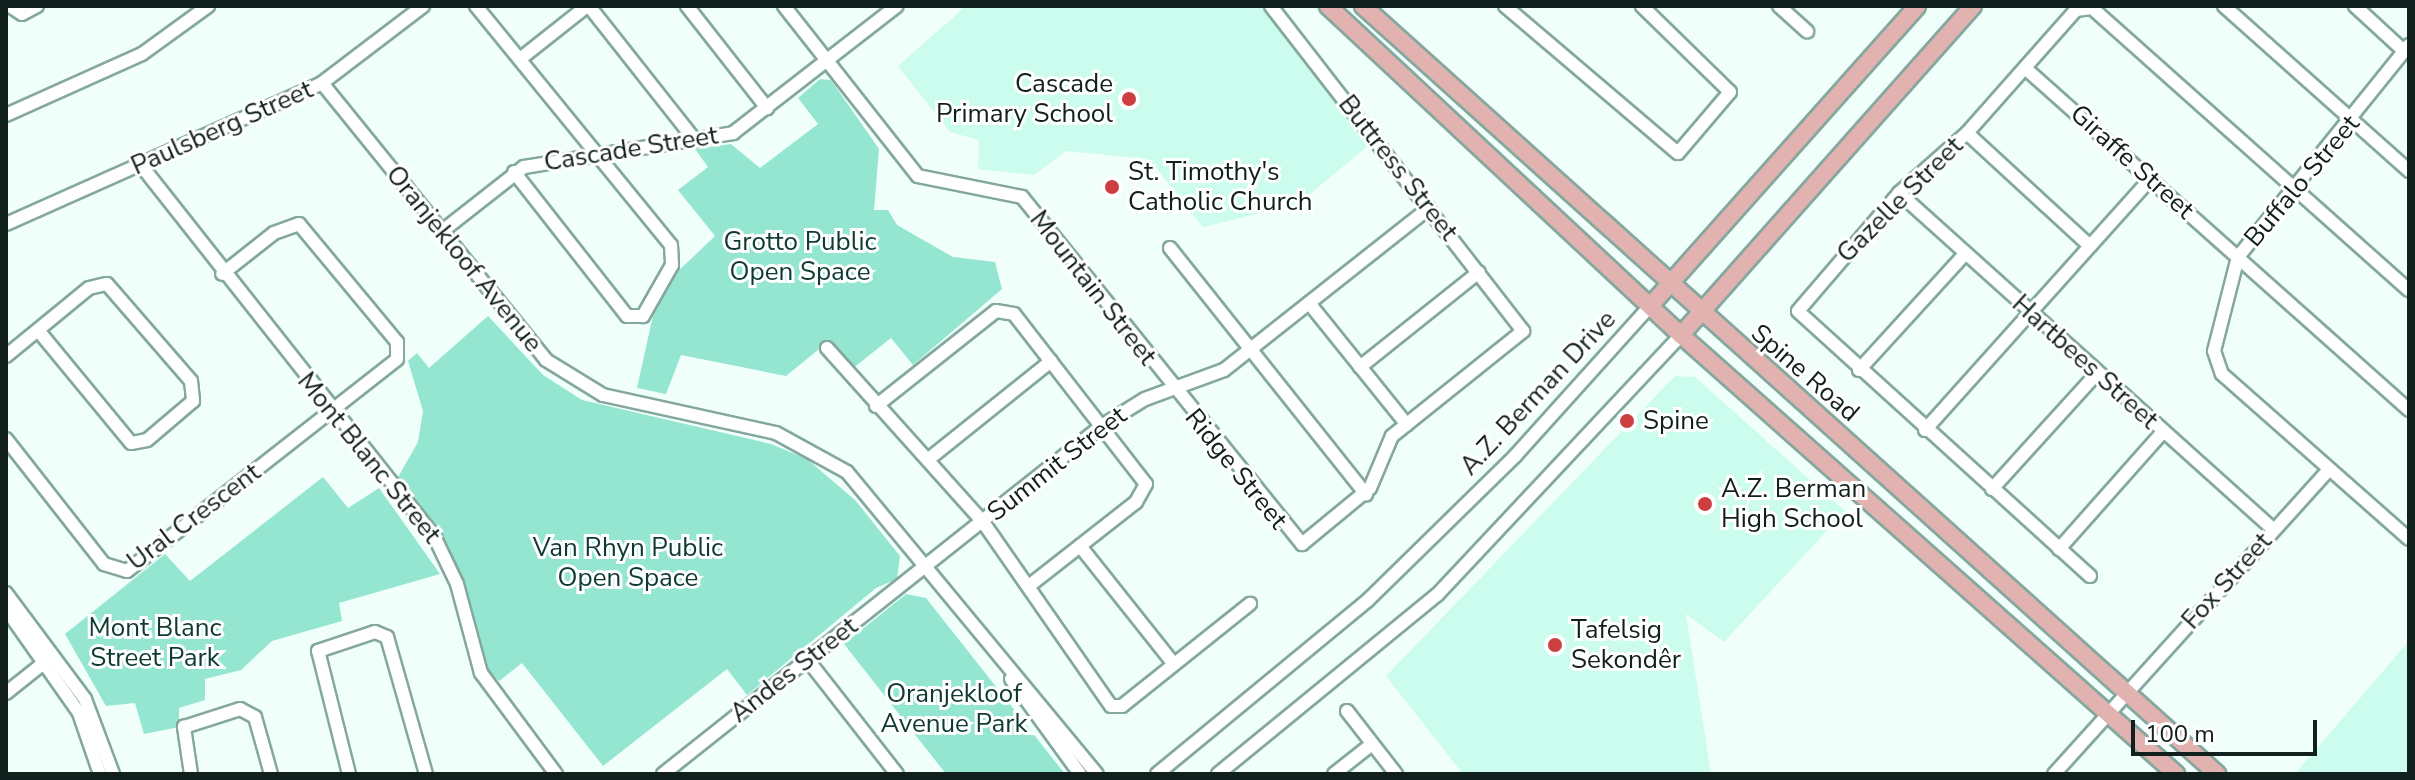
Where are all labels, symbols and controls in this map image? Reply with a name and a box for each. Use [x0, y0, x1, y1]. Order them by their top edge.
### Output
place label: Cascade Primary School [936, 68, 1113, 130]
street label: Paulsberg Street [126, 74, 318, 182]
street label: Buttress Street [1332, 89, 1464, 247]
marker: Cascade Primary School [1120, 90, 1138, 108]
street label: Giraffe Street [2064, 98, 2200, 226]
street label: Buffalo Street [2238, 109, 2366, 253]
street label: Cascade Street [542, 120, 720, 178]
street label: Gazelle Street [1831, 131, 1969, 269]
place label: St. Timothy's Catholic Church [1128, 156, 1312, 218]
street label: Oranjekloof Avenue [379, 159, 549, 359]
marker: St. Timothy's Catholic Church [1103, 178, 1121, 196]
street label: Mountain Street [1023, 205, 1163, 371]
park label: Grotto Public Open Space [723, 226, 877, 288]
street label: Hartbees Street [2006, 288, 2164, 436]
street label: A.Z. Berman Drive [1454, 304, 1622, 482]
street label: Spine Road [1745, 318, 1865, 428]
street label: Mont Blanc Street [291, 366, 447, 550]
street label: Summit Street [981, 400, 1133, 528]
street label: Ridge Street [1178, 403, 1294, 535]
place label: Spine [1643, 405, 1709, 437]
marker: Spine [1618, 412, 1636, 430]
street label: Ural Crescent [121, 457, 267, 577]
place label: A.Z. Berman High School [1721, 473, 1866, 534]
marker: A.Z. Berman High School [1696, 495, 1714, 513]
street label: Fox Street [2176, 526, 2278, 636]
park label: Van Rhyn Public Open Space [533, 532, 723, 594]
street label: Andes Street [724, 611, 864, 729]
park label: Mont Blanc Street Park [88, 612, 222, 674]
place label: Tafelsig Sekondêr [1571, 614, 1681, 676]
marker: Tafelsig Sekondêr [1546, 636, 1564, 654]
park label: Oranjekloof Avenue Park [880, 678, 1028, 740]
scale bar [2135, 704, 2321, 754]
text: 100 m [2145, 718, 2215, 750]

